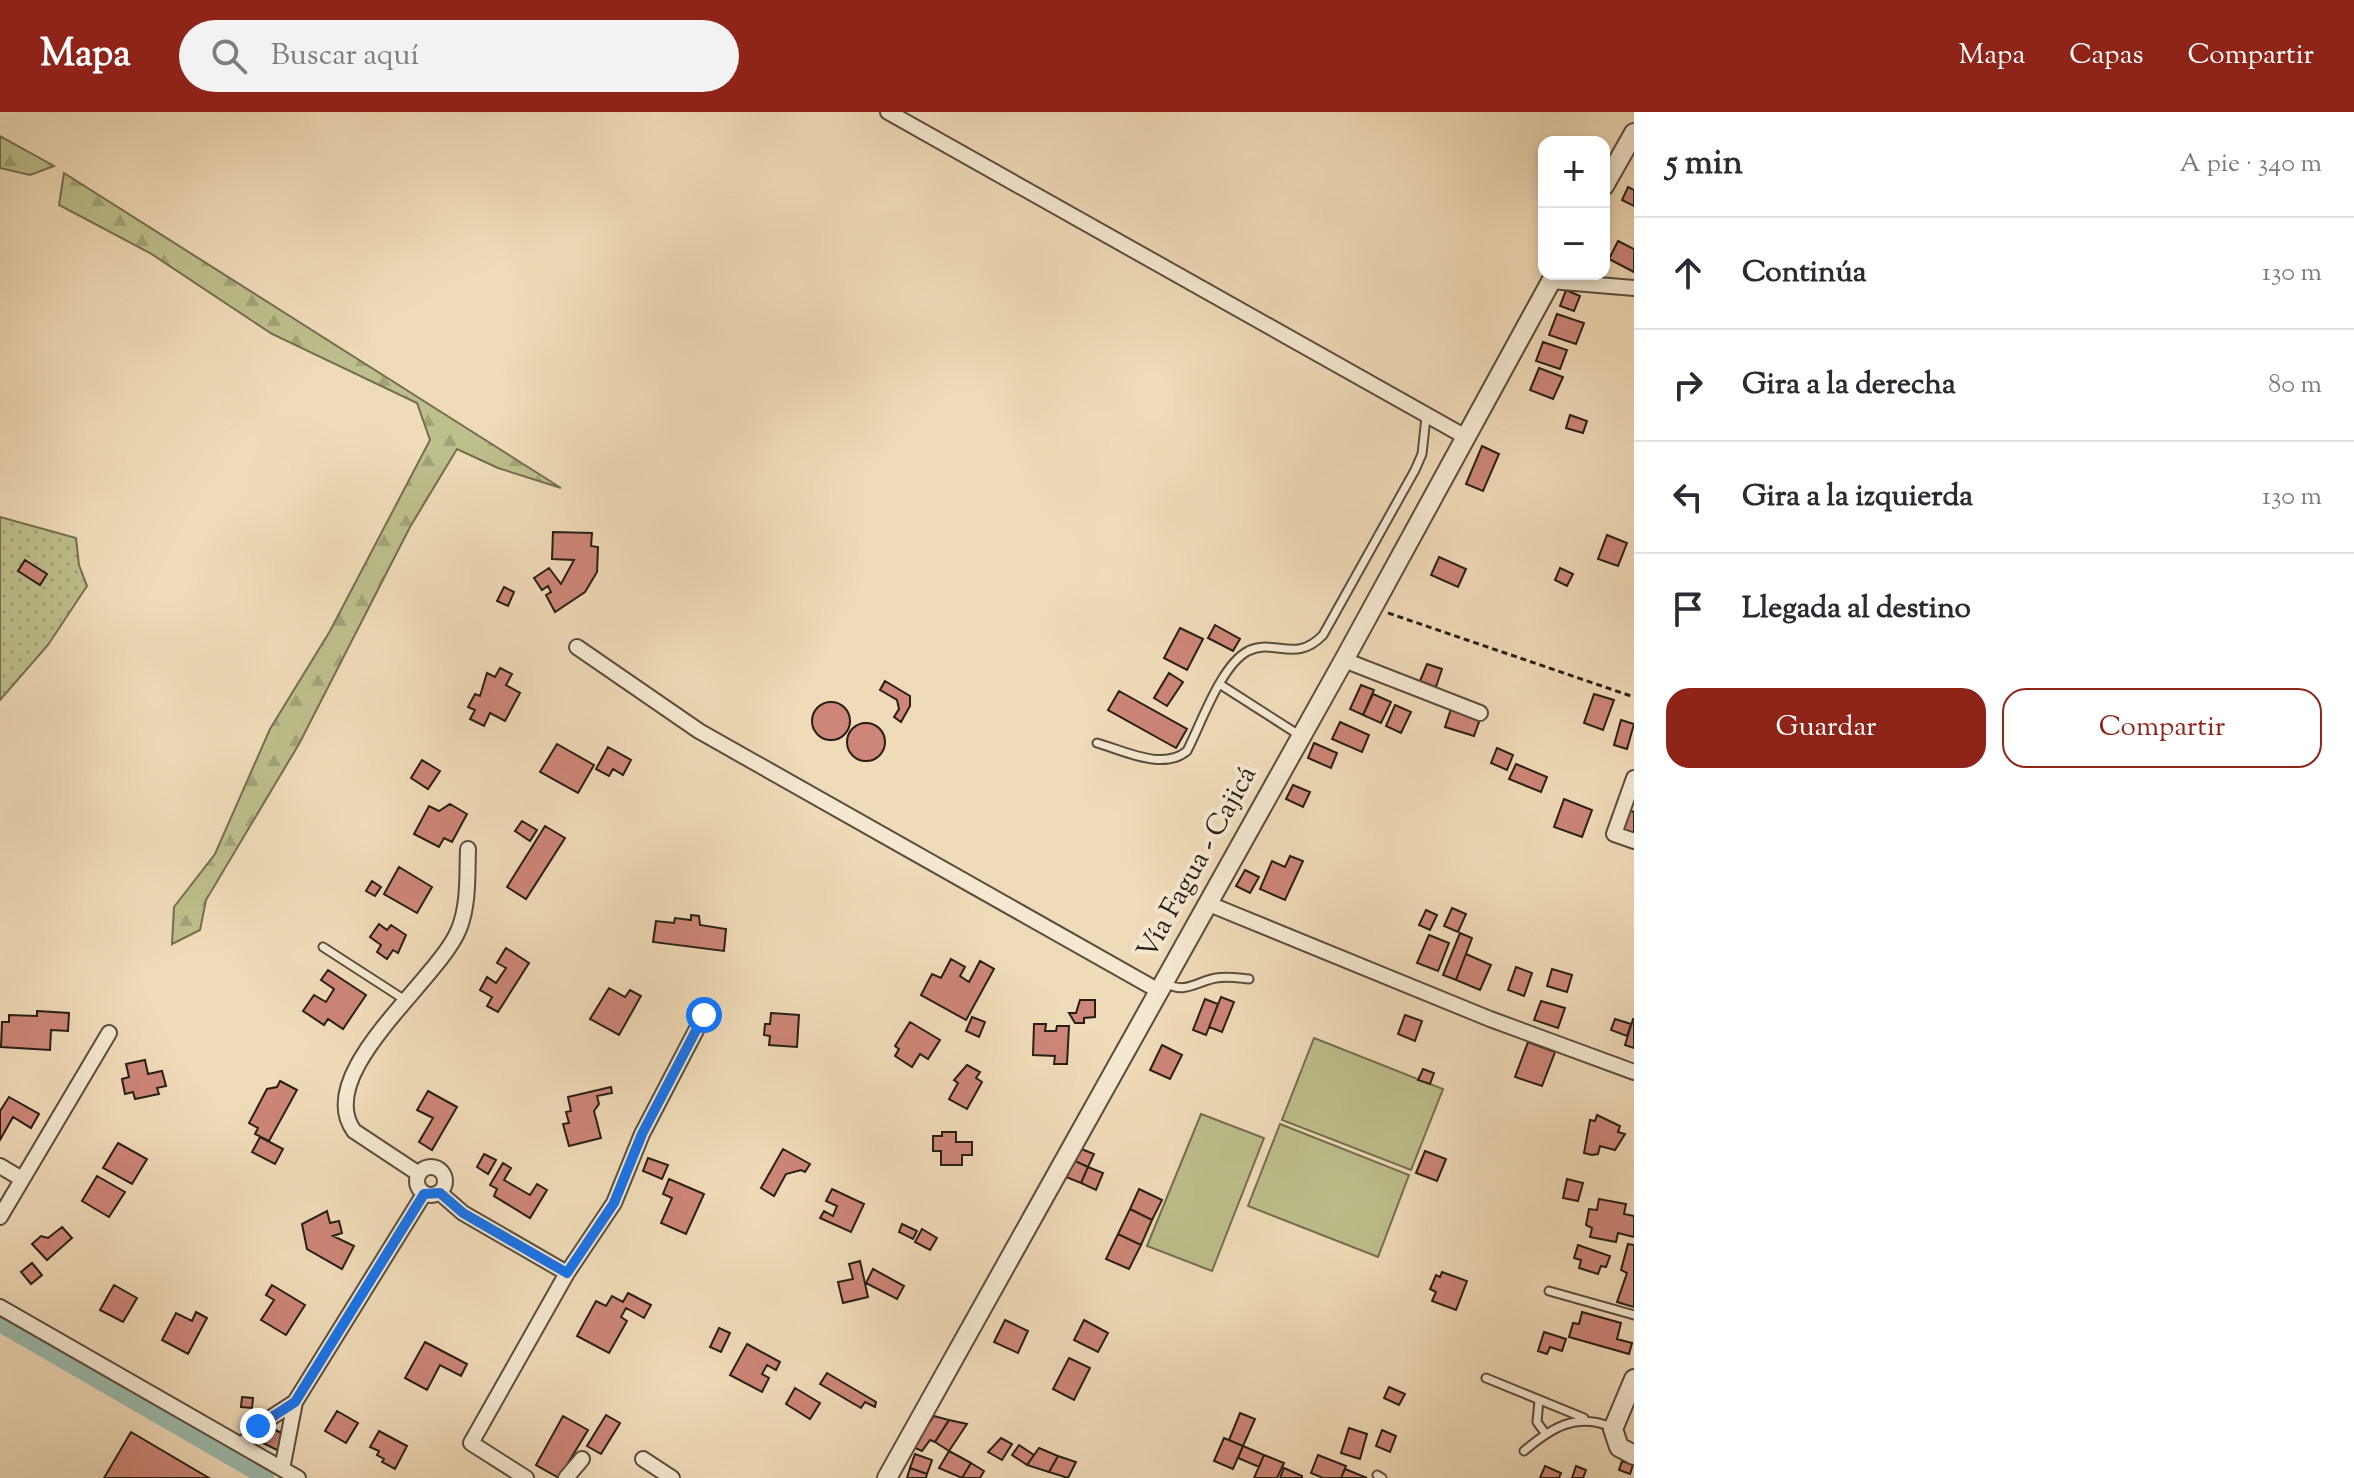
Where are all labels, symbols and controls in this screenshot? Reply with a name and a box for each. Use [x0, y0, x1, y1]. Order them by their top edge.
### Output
search box [179, 20, 739, 92]
text: Mapa [40, 29, 131, 83]
icon: search [207, 34, 251, 78]
text: Buscar aquí [271, 35, 419, 78]
text: Mapa [1959, 36, 2025, 76]
text: Capas [2069, 36, 2144, 76]
text: Compartir [2188, 36, 2314, 76]
map controls [1538, 136, 1610, 280]
button: + [1538, 136, 1610, 208]
text: 5 min [1666, 140, 1743, 189]
text: A pie · 340 m [2180, 146, 2322, 183]
button: − [1538, 208, 1610, 280]
icon: ahead [1666, 251, 1710, 295]
text: Continúa [1742, 252, 1867, 295]
text: 130 m [2262, 255, 2322, 292]
icon: right [1666, 363, 1710, 407]
text: Gira a la derecha [1742, 364, 1956, 407]
text: 80 m [2268, 367, 2322, 404]
icon: left [1666, 475, 1710, 519]
text: Gira a la izquierda [1742, 476, 1973, 519]
text: 130 m [2262, 479, 2322, 516]
icon: arrive [1666, 587, 1710, 631]
text: Llegada al destino [1742, 588, 1971, 631]
button: Guardar [1666, 688, 1986, 768]
button: Compartir [2002, 688, 2322, 768]
street label: Vía Fagua - Cajicá [1128, 759, 1268, 967]
route start [686, 997, 722, 1033]
route end [240, 1408, 276, 1444]

